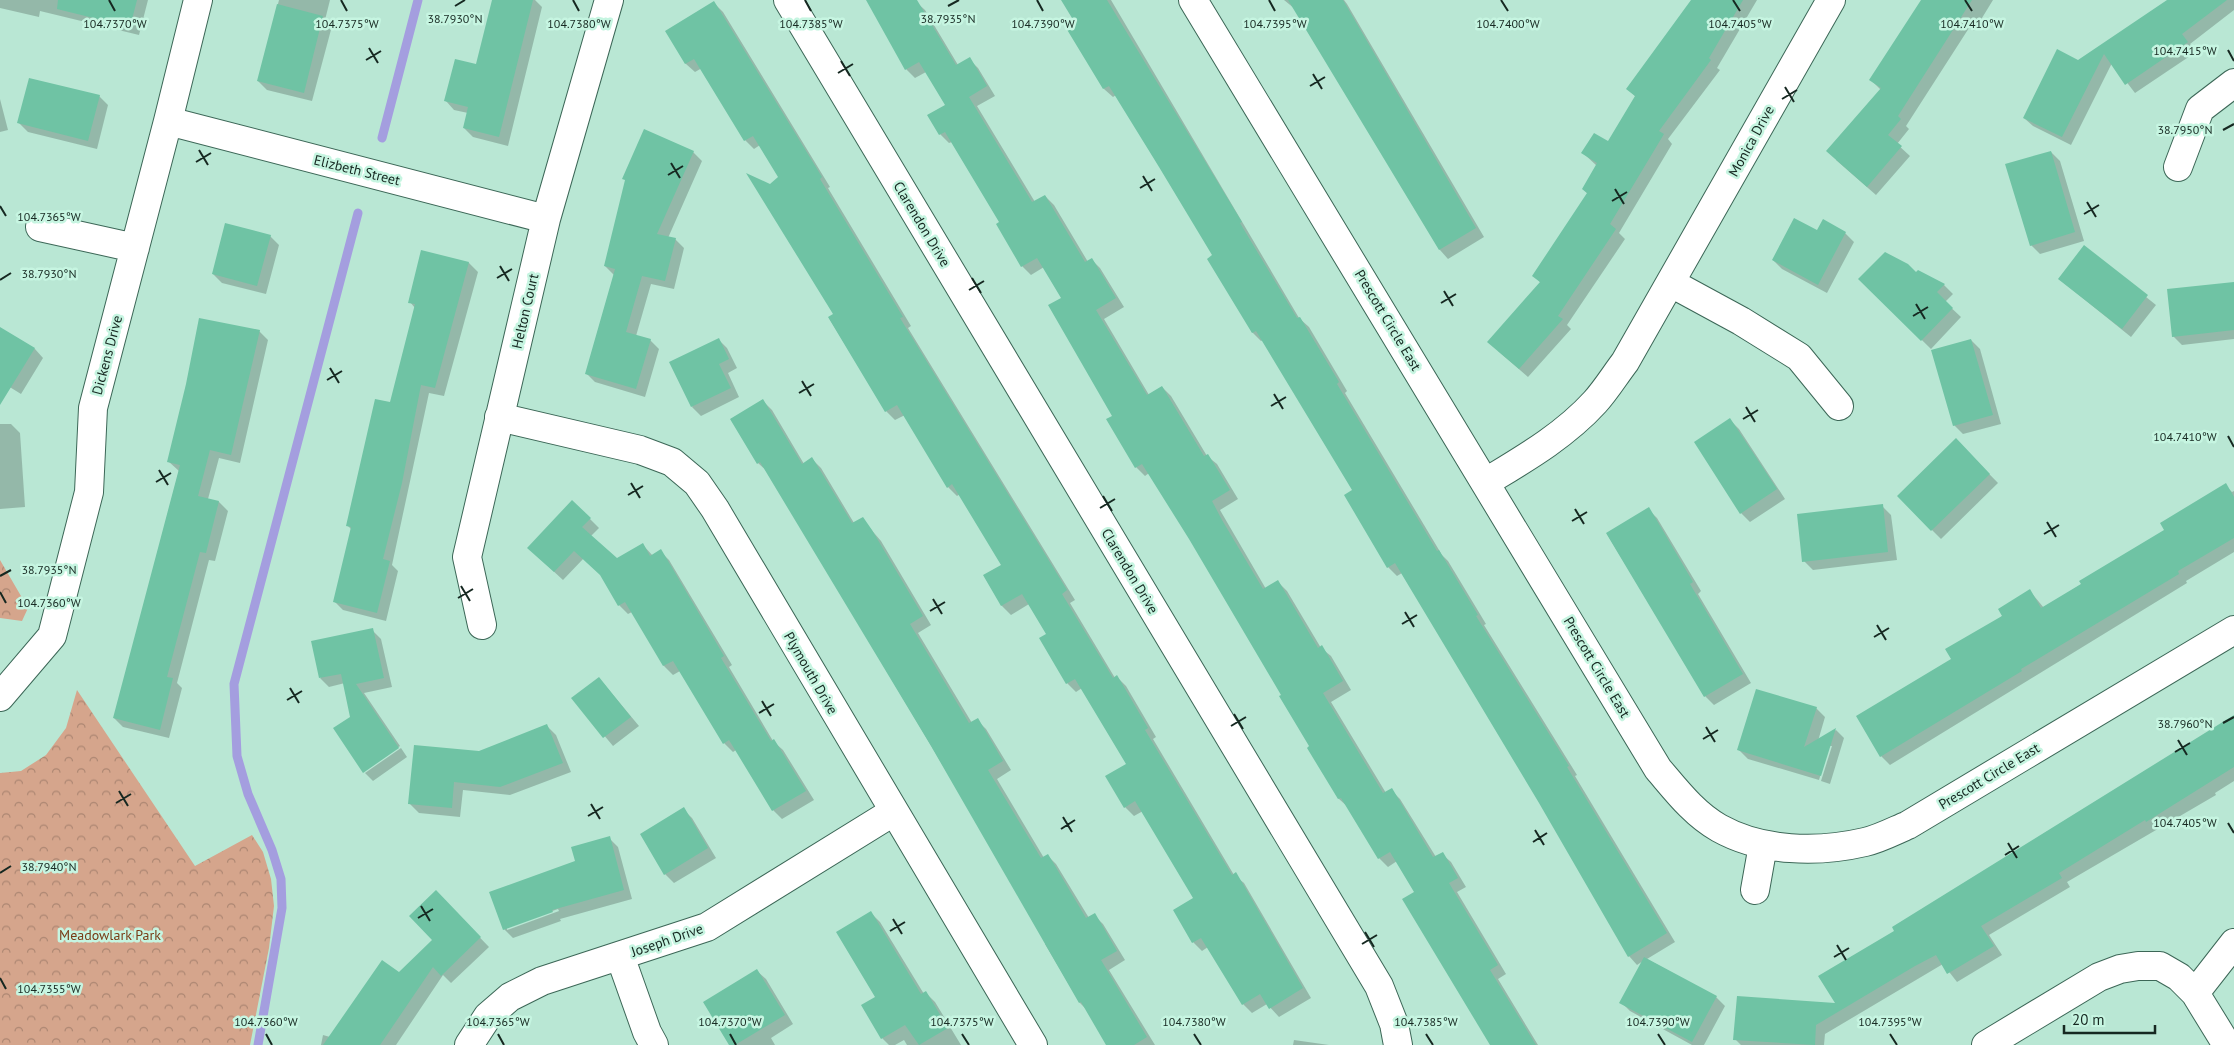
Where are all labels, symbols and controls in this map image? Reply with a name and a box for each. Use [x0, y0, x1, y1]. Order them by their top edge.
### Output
text: 38.7930°N [428, 11, 482, 26]
text: 38.7935°N [921, 11, 975, 26]
text: 104.7370°W [83, 16, 147, 31]
text: 104.7375°W [315, 16, 379, 31]
text: 104.7380°W [547, 16, 611, 31]
text: 104.7385°W [779, 16, 843, 31]
text: 104.7390°W [1011, 16, 1075, 31]
text: 104.7395°W [1243, 16, 1307, 31]
text: 104.7400°W [1476, 16, 1540, 31]
text: 104.7405°W [1708, 16, 1772, 31]
text: 104.7410°W [1940, 16, 2004, 31]
text: 104.7415°W [2153, 43, 2217, 58]
street label: Monica Drive [1724, 102, 1778, 180]
text: 38.7950°N [2158, 122, 2212, 137]
street label: Elizbeth Street [312, 151, 402, 189]
street label: Clarendon Drive [889, 178, 955, 270]
text: 104.7365°W [17, 209, 81, 224]
text: 38.7930°N [22, 266, 76, 281]
street label: Prescott Circle East [1351, 266, 1425, 374]
street label: Helton Court [508, 271, 542, 350]
street label: Dickens Drive [88, 313, 126, 397]
text: 104.7410°W [2153, 429, 2217, 444]
street label: Clarendon Drive [1097, 525, 1163, 617]
text: 38.7935°N [22, 562, 76, 577]
text: 104.7360°W [17, 595, 81, 610]
street label: Prescott Circle East [1560, 613, 1634, 721]
street label: Plymouth Drive [780, 629, 842, 717]
text: 38.7960°N [2158, 716, 2212, 731]
street label: Prescott Circle East [1935, 739, 2043, 813]
text: 104.7405°W [2153, 815, 2217, 830]
text: 38.7940°N [22, 859, 76, 874]
street label: Joseph Drive [628, 919, 705, 961]
park label: Meadowlark Park [59, 926, 161, 944]
text: 104.7355°W [17, 981, 81, 996]
scale bar [2064, 1002, 2155, 1034]
text: 20 m [2072, 1010, 2105, 1029]
text: 104.7360°W [234, 1014, 298, 1029]
text: 104.7365°W [466, 1014, 530, 1029]
text: 104.7370°W [698, 1014, 762, 1029]
text: 104.7375°W [930, 1014, 994, 1029]
text: 104.7380°W [1162, 1014, 1226, 1029]
text: 104.7385°W [1394, 1014, 1458, 1029]
text: 104.7390°W [1626, 1014, 1690, 1029]
text: 104.7395°W [1858, 1014, 1922, 1029]

